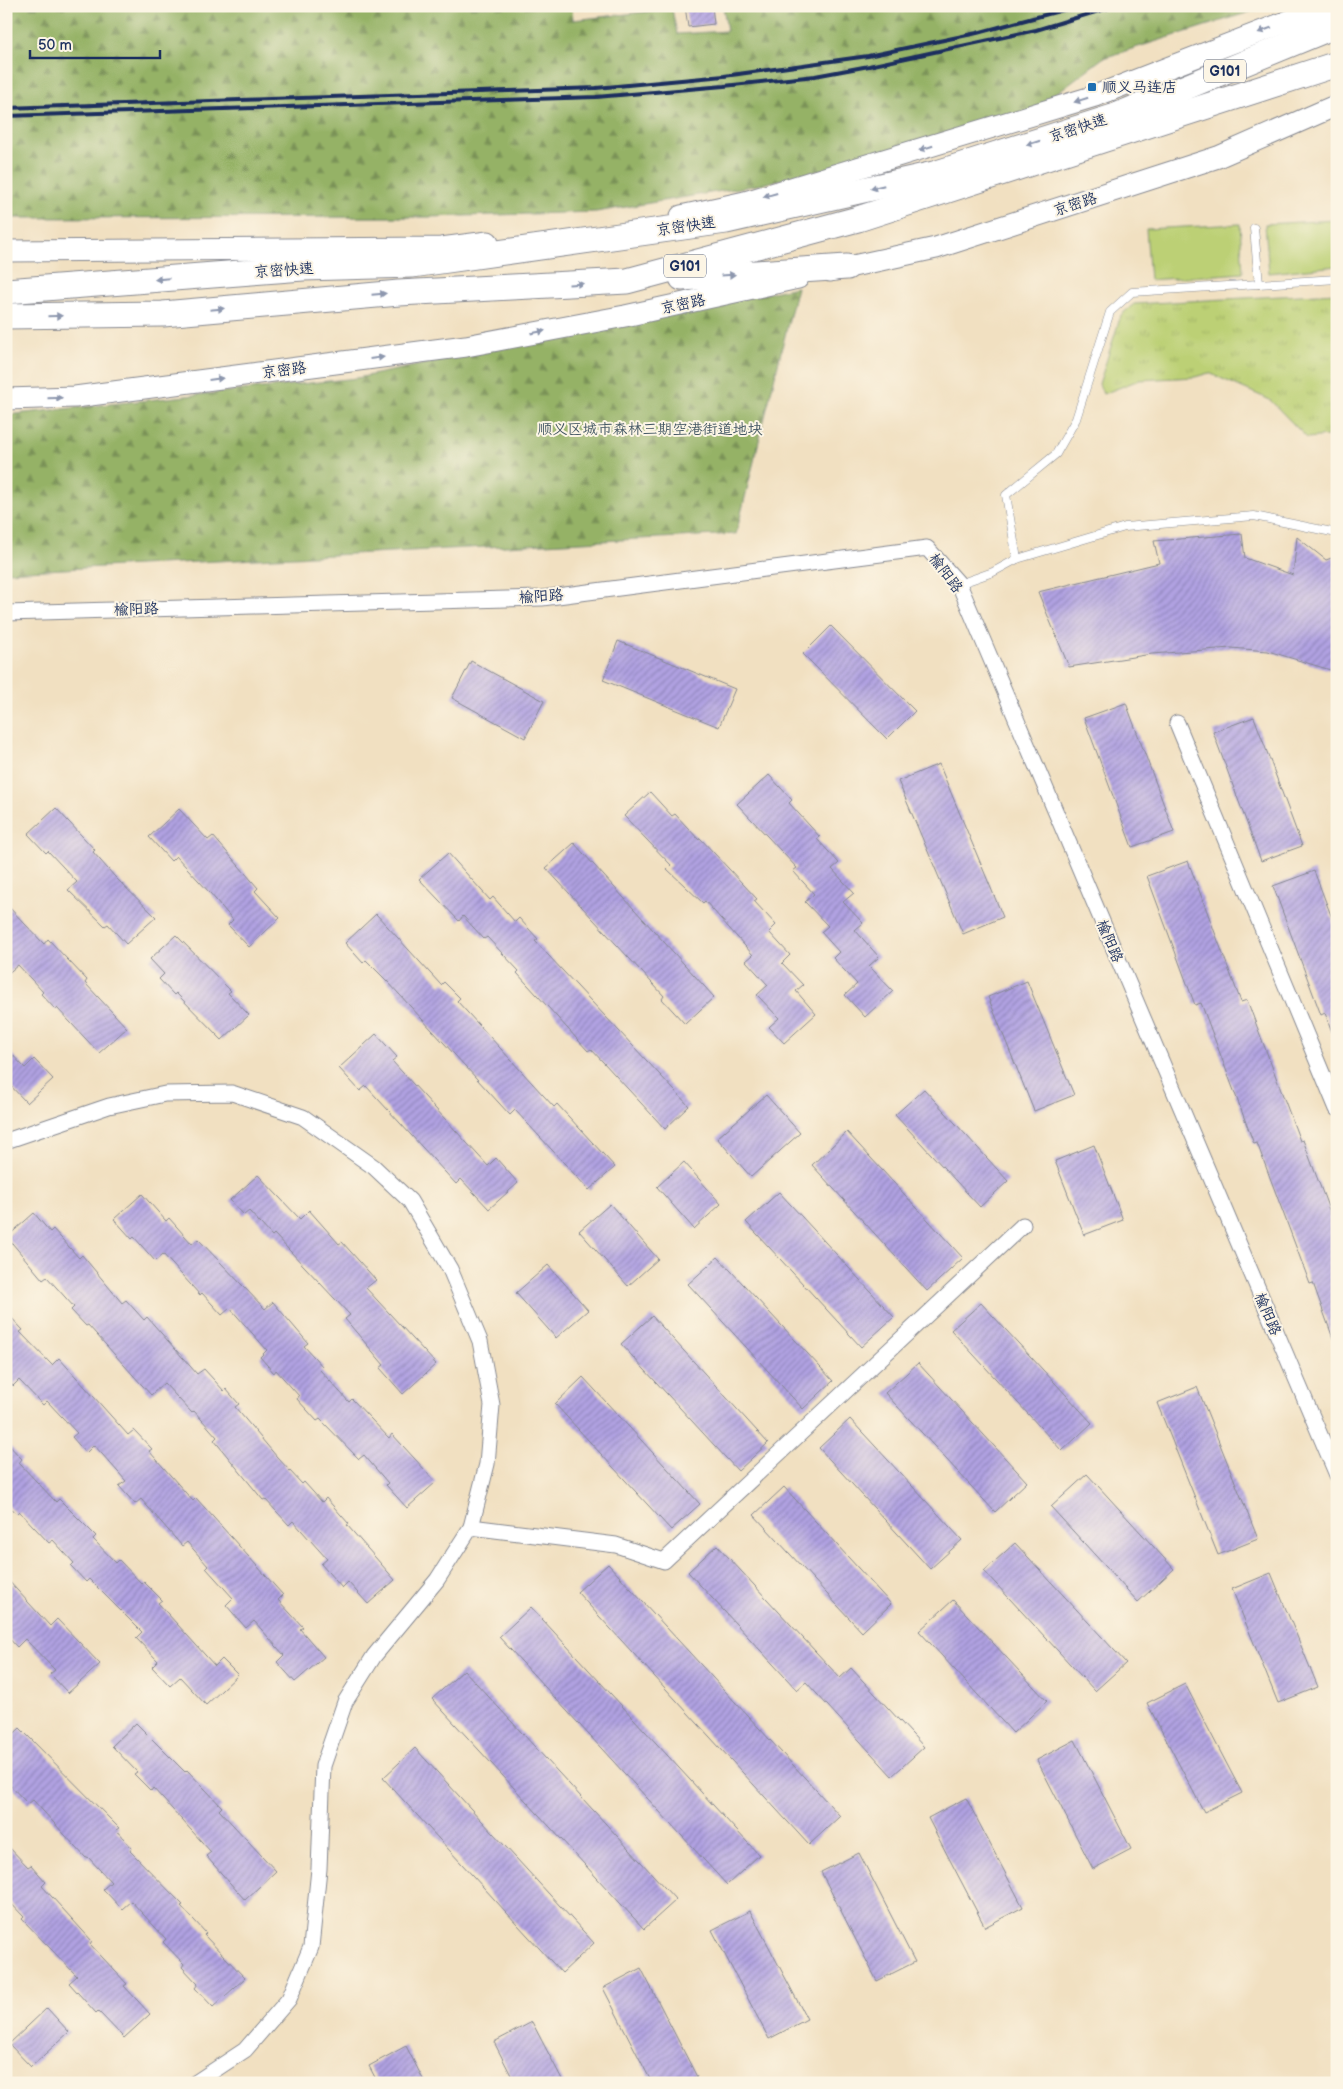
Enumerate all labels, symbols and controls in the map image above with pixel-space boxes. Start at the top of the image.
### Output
one-way arrow [1258,27,1273,34]
scale bar [30,28,160,60]
text: 50 m [38,36,72,55]
road number: G101 [1204,59,1246,82]
place label: 顺义马连店 [1102,78,1177,97]
marker: 顺义马连店 [1086,81,1098,93]
one-way arrow [1073,97,1088,105]
street label: 京密快速 [1047,110,1110,147]
one-way arrow [1025,139,1040,147]
one-way arrow [918,145,933,153]
one-way arrow [869,183,884,191]
street label: 京密路 [1051,188,1099,220]
one-way arrow [762,191,777,199]
street label: 京密快速 [655,213,717,240]
road number: G101 [664,255,706,278]
street label: 京密快速 [253,259,315,282]
one-way arrow [720,270,736,278]
one-way arrow [153,275,169,283]
one-way arrow [569,279,585,287]
one-way arrow [371,290,387,298]
street label: 京密路 [659,291,707,318]
one-way arrow [210,305,226,313]
one-way arrow [47,312,63,320]
one-way arrow [530,328,546,336]
one-way arrow [370,353,386,361]
street label: 京密路 [261,358,308,383]
one-way arrow [209,375,225,383]
one-way arrow [47,394,63,402]
park label: 顺义区城市森林三期空港街道地块 [537,420,763,439]
street label: 榆阳路 [924,550,967,597]
street label: 榆阳路 [518,585,564,608]
street label: 榆阳路 [113,599,159,620]
street label: 榆阳路 [1092,917,1127,966]
street label: 榆阳路 [1250,1290,1285,1339]

